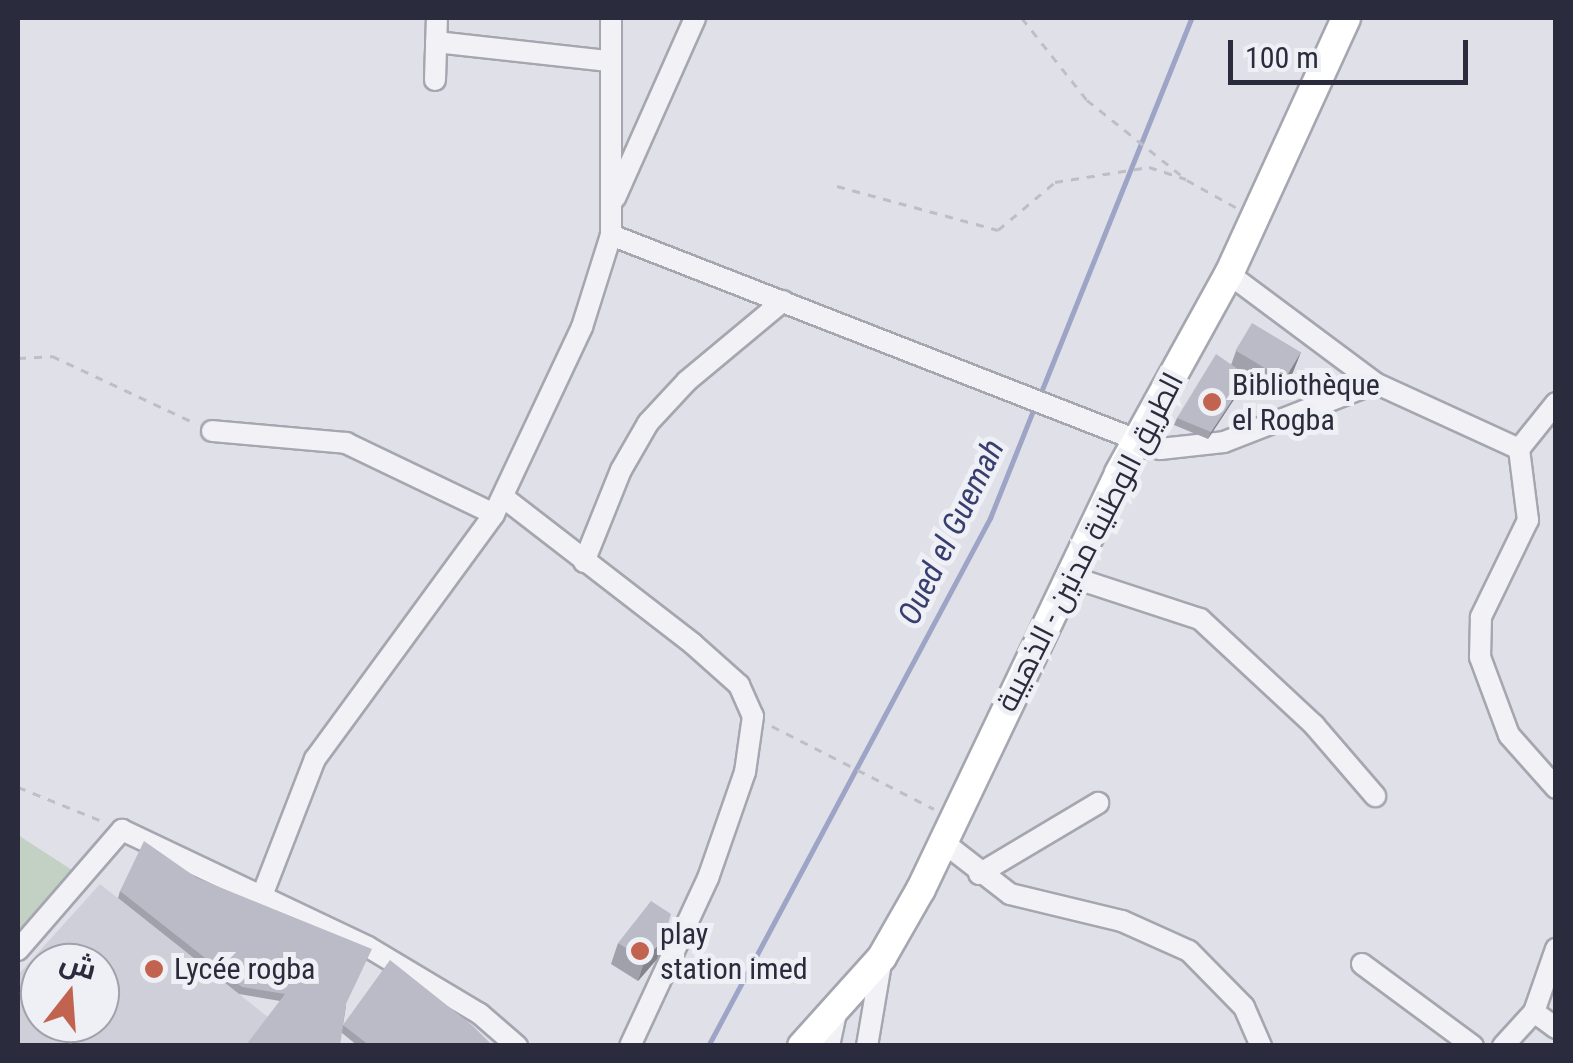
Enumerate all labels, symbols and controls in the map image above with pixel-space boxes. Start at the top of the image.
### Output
scale bar [1233,20,1473,82]
text: 100 m [1245,40,1319,75]
street label: الطريق الوطنية مدنين - الذهيبة [989,367,1191,717]
place label: Bibliothèque el Rogba [1232,367,1380,438]
marker: Bibliothèque el Rogba [1201,391,1223,413]
water label: Oued el Guemah [890,433,1012,631]
place label: play station imed [660,916,808,986]
marker: play station imed [629,940,651,962]
north arrow [20,943,120,1043]
text: ش [56,945,100,987]
place label: Lycée rogba [174,951,315,987]
marker: Lycée rogba [143,958,165,980]

